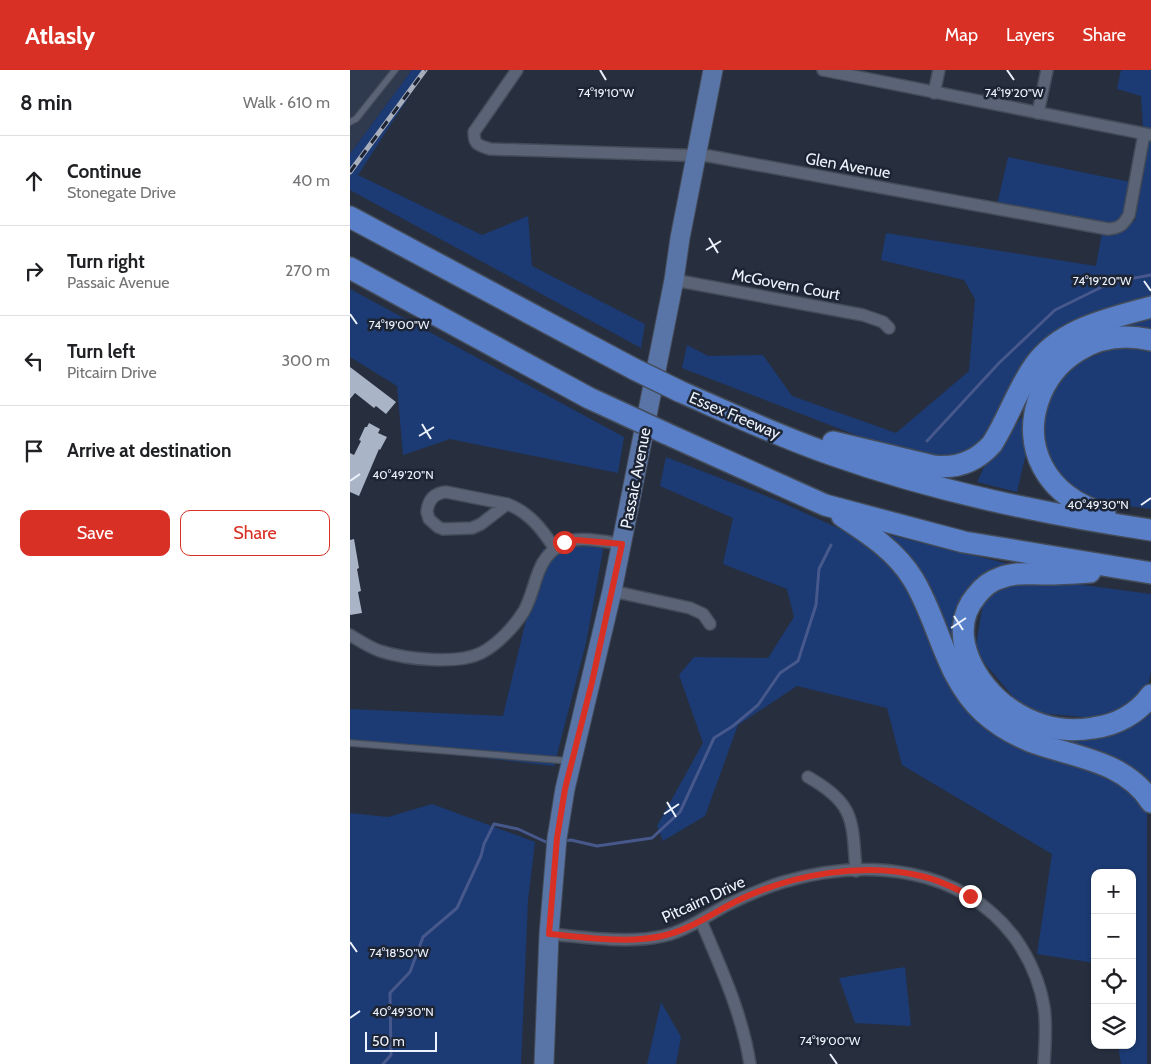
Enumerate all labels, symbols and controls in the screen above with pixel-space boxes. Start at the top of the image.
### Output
text: Atlasly [25,21,95,50]
text: Map [945,24,978,46]
text: Layers [1006,24,1055,46]
text: Share [1083,24,1126,46]
text: 74°19'10"W [578,85,635,100]
text: 74°19'20"W [985,85,1044,100]
text: 8 min [20,90,72,115]
text: Walk · 610 m [243,93,330,112]
street label: Glen Avenue [804,149,892,182]
text: Continue [67,160,141,183]
icon: ahead [20,167,48,195]
text: 40 m [292,171,330,190]
text: Stonegate Drive [67,183,176,202]
text: Turn right [67,250,145,273]
icon: right [20,257,48,285]
text: 270 m [285,261,330,280]
street label: McGovern Court [730,265,842,304]
text: Passaic Avenue [67,273,170,292]
text: 74°19'20"W [1073,273,1132,288]
text: 74°19'00"W [369,317,430,332]
text: Turn left [67,340,135,363]
icon: left [20,347,48,375]
text: 300 m [281,351,330,370]
text: Pitcairn Drive [67,363,157,382]
street label: Essex Freeway [686,388,783,443]
street label: Passaic Avenue [616,426,655,530]
icon: arrive [20,437,48,465]
text: Arrive at destination [67,439,231,462]
text: 40°49'20"N [372,467,434,482]
text: 40°49'30"N [1067,497,1129,512]
button: Save [20,510,170,556]
button: Share [180,510,330,556]
route start [553,531,576,554]
map controls [1091,869,1136,1049]
button: + [1091,869,1136,914]
street label: Pitcairn Drive [659,872,748,927]
route end [959,885,982,908]
button: − [1091,914,1136,959]
text: 74°18'50"W [369,945,429,960]
button: locate [1091,959,1136,1004]
text: 40°49'30"N [372,1004,434,1019]
button: layers [1091,1004,1136,1049]
scale bar [365,1029,438,1052]
text: 50 m [372,1032,405,1050]
text: 74°19'00"W [800,1033,861,1048]

